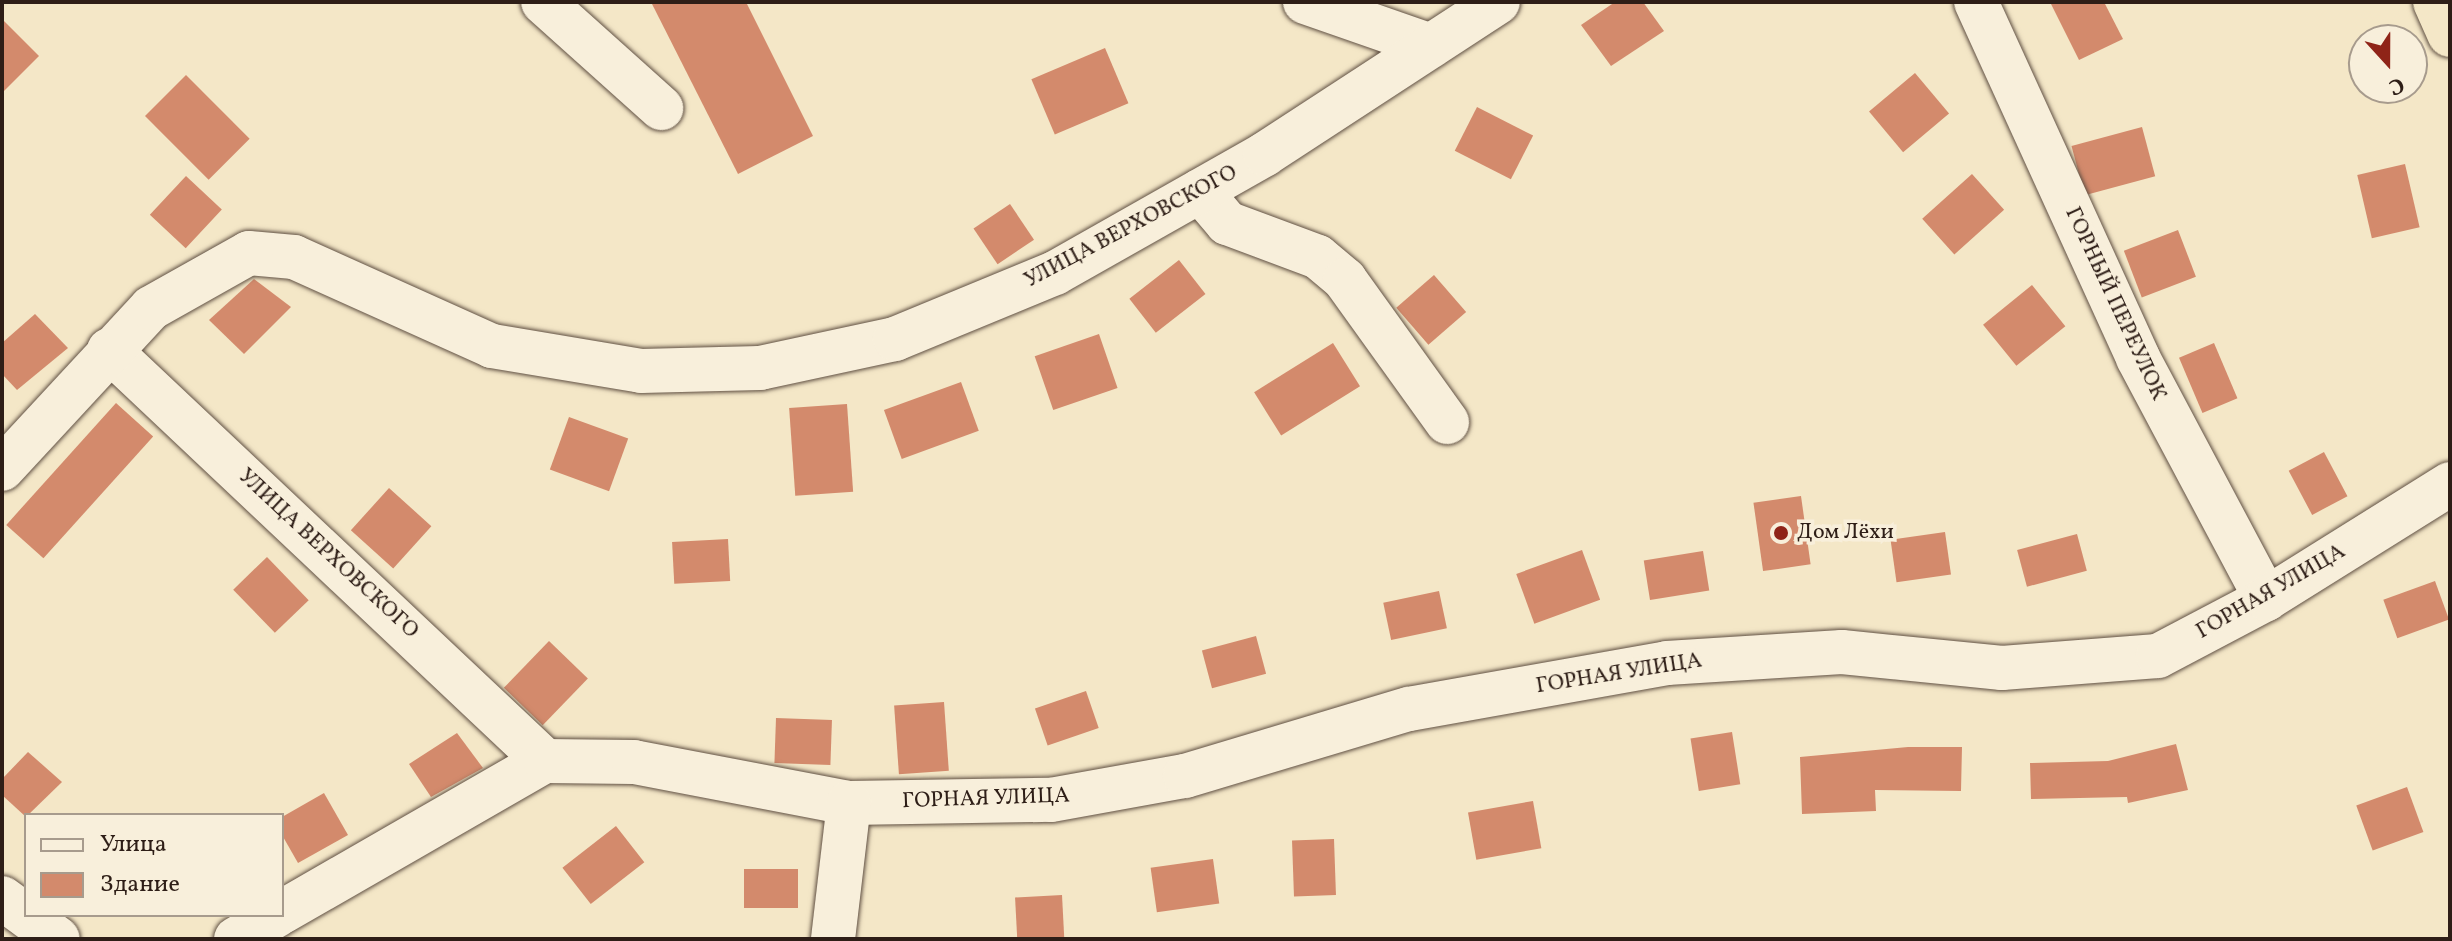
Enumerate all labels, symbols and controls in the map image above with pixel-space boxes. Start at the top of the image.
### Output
north arrow [2348,24,2428,104]
text: С [2384,68,2408,102]
street label: УЛИЦА ВЕРХОВСКОГО [1020,160,1242,294]
street label: ГОРНЫЙ ПЕРЕУЛОК [2059,203,2171,405]
street label: УЛИЦА ВЕРХОВСКОГО [232,463,424,645]
place label: Дом Лёхи [1797,520,1894,546]
marker: Дом Лёхи [1772,524,1790,542]
street label: ГОРНАЯ УЛИЦА [2192,539,2350,645]
street label: ГОРНАЯ УЛИЦА [1534,648,1704,700]
street label: ГОРНАЯ УЛИЦА [902,783,1070,815]
legend [24,813,284,917]
text: Улица [100,828,167,862]
text: Здание [100,868,180,902]

